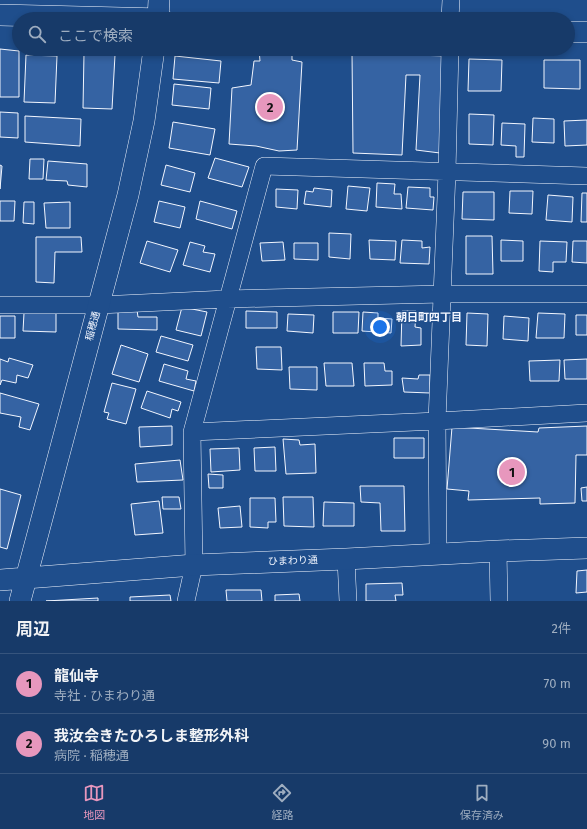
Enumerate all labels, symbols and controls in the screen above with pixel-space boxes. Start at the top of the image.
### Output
search box [12,12,575,56]
icon: search [26,23,48,45]
text: ここで検索 [58,27,133,45]
pin: 2 [257,92,283,122]
street label: 稲穂通 [83,310,103,342]
district label: 朝日町四丁目 [396,311,462,324]
your location [370,317,390,337]
pin: 1 [499,457,525,487]
street label: ひまわり通 [268,554,318,568]
text: 周辺 [16,619,50,640]
text: 2件 [552,621,571,636]
text: 龍仙寺 [54,667,99,685]
text: 1 [26,676,32,691]
text: 70 m [544,676,571,691]
text: 寺社 · ひまわり通 [54,688,155,703]
text: 我汝会きたひろしま整形外科 [54,727,249,745]
text: 2 [26,736,32,751]
text: 90 m [542,736,571,751]
text: 病院 · 稲穂通 [54,748,129,763]
tab: 地図 [83,782,105,822]
tab: 経路 [271,782,293,822]
tab: 保存済み [460,782,504,822]

